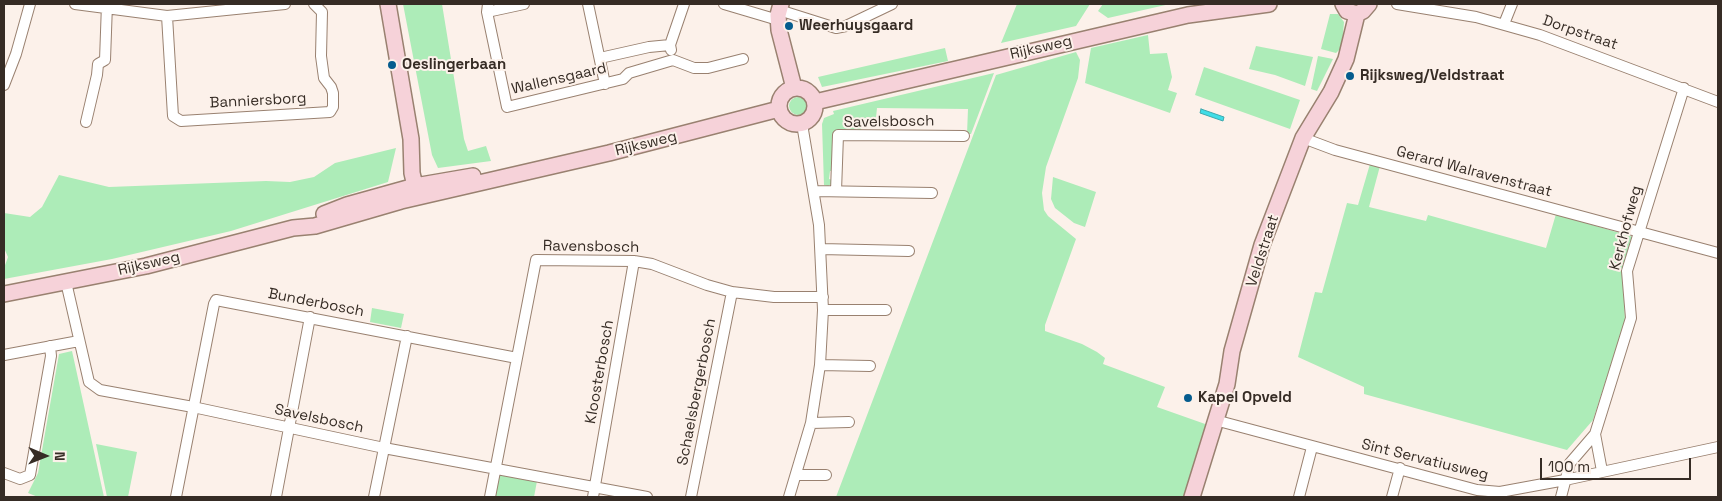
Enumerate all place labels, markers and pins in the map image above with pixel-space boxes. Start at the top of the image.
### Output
place label: Weerhuysgaard [799,17,913,35]
marker: Weerhuysgaard [783,20,795,32]
place label: Oeslingerbaan [402,56,506,74]
marker: Oeslingerbaan [386,59,398,71]
place label: Rijksweg/Veldstraat [1360,67,1505,85]
marker: Rijksweg/Veldstraat [1344,70,1356,82]
place label: Kapel Opveld [1198,389,1292,407]
marker: Kapel Opveld [1182,392,1194,404]

